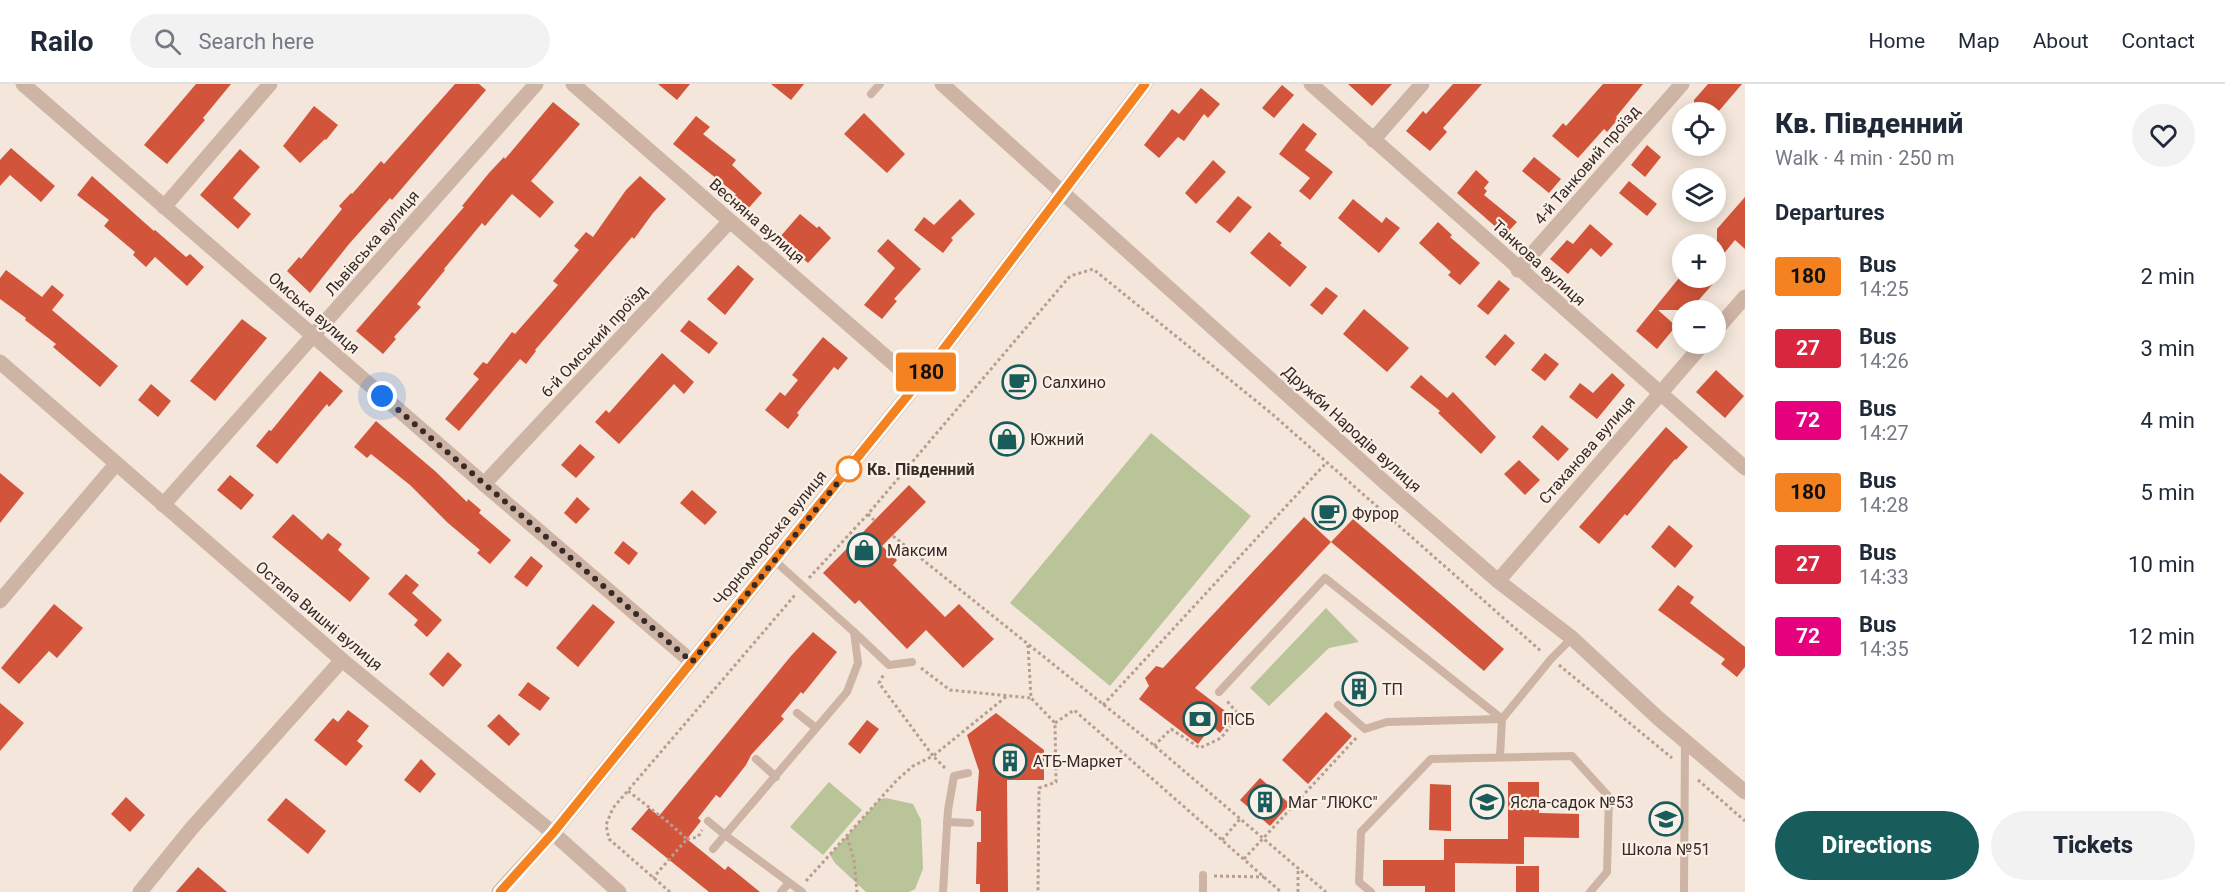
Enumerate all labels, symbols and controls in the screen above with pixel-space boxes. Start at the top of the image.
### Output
search box [130,14,550,68]
text: Railo [30,25,94,58]
icon: search [151,25,184,58]
text: Search here [199,29,314,54]
text: Home [1869,29,1925,53]
text: Map [1958,29,2000,53]
text: About [2033,29,2089,53]
text: Contact [2122,29,2195,53]
street label: 4-й Танковий проїзд [1530,101,1644,228]
map controls [1672,102,1726,354]
button: locate [1672,102,1726,156]
button: heart [2132,104,2195,167]
text: Кв. Південний [1775,107,1963,140]
text: Walk · 4 min · 250 m [1775,146,1954,170]
button: layers [1672,168,1726,222]
street label: Весняна вулиця [706,175,808,267]
street label: Львівська вулиця [321,186,423,300]
text: Departures [1775,200,1885,225]
street label: Танкова вулиця [1488,216,1590,310]
button: + [1672,234,1726,288]
text: Bus [1859,252,1897,277]
text: 180 [1790,264,1826,288]
text: 2 min [2140,264,2195,289]
street label: Омська вулиця [265,268,363,358]
text: 14:25 [1859,277,1909,301]
street label: 6-й Омський проїзд [537,281,651,401]
button: − [1672,300,1726,354]
text: Bus [1859,324,1897,349]
text: 27 [1796,336,1820,360]
text: 3 min [2140,336,2195,361]
text: 14:26 [1859,349,1909,373]
line badge: 180 [892,352,960,392]
text: 180 [908,360,944,384]
street label: Дружби Народів вулиця [1279,362,1425,496]
cafe icon: Салхино [1001,364,1037,400]
place label: Салхино [1042,373,1106,392]
your location [367,381,397,411]
street label: Стаханова вулиця [1535,392,1639,508]
text: Bus [1859,396,1897,421]
text: 72 [1796,408,1820,432]
text: 4 min [2140,408,2195,433]
shop icon: Южний [989,421,1025,457]
text: 14:27 [1859,421,1909,445]
place label: Южний [1030,430,1084,449]
marker: Кв. Південний [836,456,862,482]
place label: Кв. Південний [867,460,975,479]
street label: Чорноморська вулиця [709,466,831,610]
text: Bus [1859,468,1897,493]
text: 180 [1790,480,1826,504]
text: 5 min [2140,480,2195,505]
text: 14:28 [1859,493,1909,517]
cafe icon: Фурор [1311,495,1347,531]
place label: Фурор [1352,504,1399,523]
shop icon: Максим [846,532,882,568]
text: Bus [1859,540,1897,565]
place label: Максим [887,541,948,560]
text: 27 [1796,552,1820,576]
text: 10 min [2128,552,2195,577]
street label: Остапа Вишні вулиця [252,557,386,675]
text: 14:33 [1859,565,1909,589]
text: Bus [1859,612,1897,637]
text: 72 [1796,624,1820,648]
text: 12 min [2128,624,2195,649]
text: 14:35 [1859,637,1909,661]
building icon: ТП [1341,671,1377,707]
place label: ТП [1382,680,1403,699]
bank icon: ПСБ [1182,701,1218,737]
place label: ПСБ [1223,710,1255,729]
building icon: АТБ-Маркет [992,743,1028,779]
place label: АТБ-Маркет [1033,752,1123,771]
building icon: Маг "ЛЮКС" [1247,784,1283,820]
school or university icon: Ясла-садок №53 [1469,784,1505,820]
place label: Маг "ЛЮКС" [1288,793,1378,812]
place label: Ясла-садок №53 [1510,793,1634,812]
school or university icon: Школа №51 [1648,801,1684,837]
button: Directions [1775,811,1979,880]
button: Tickets [1991,811,2195,880]
place label: Школа №51 [1622,840,1710,859]

